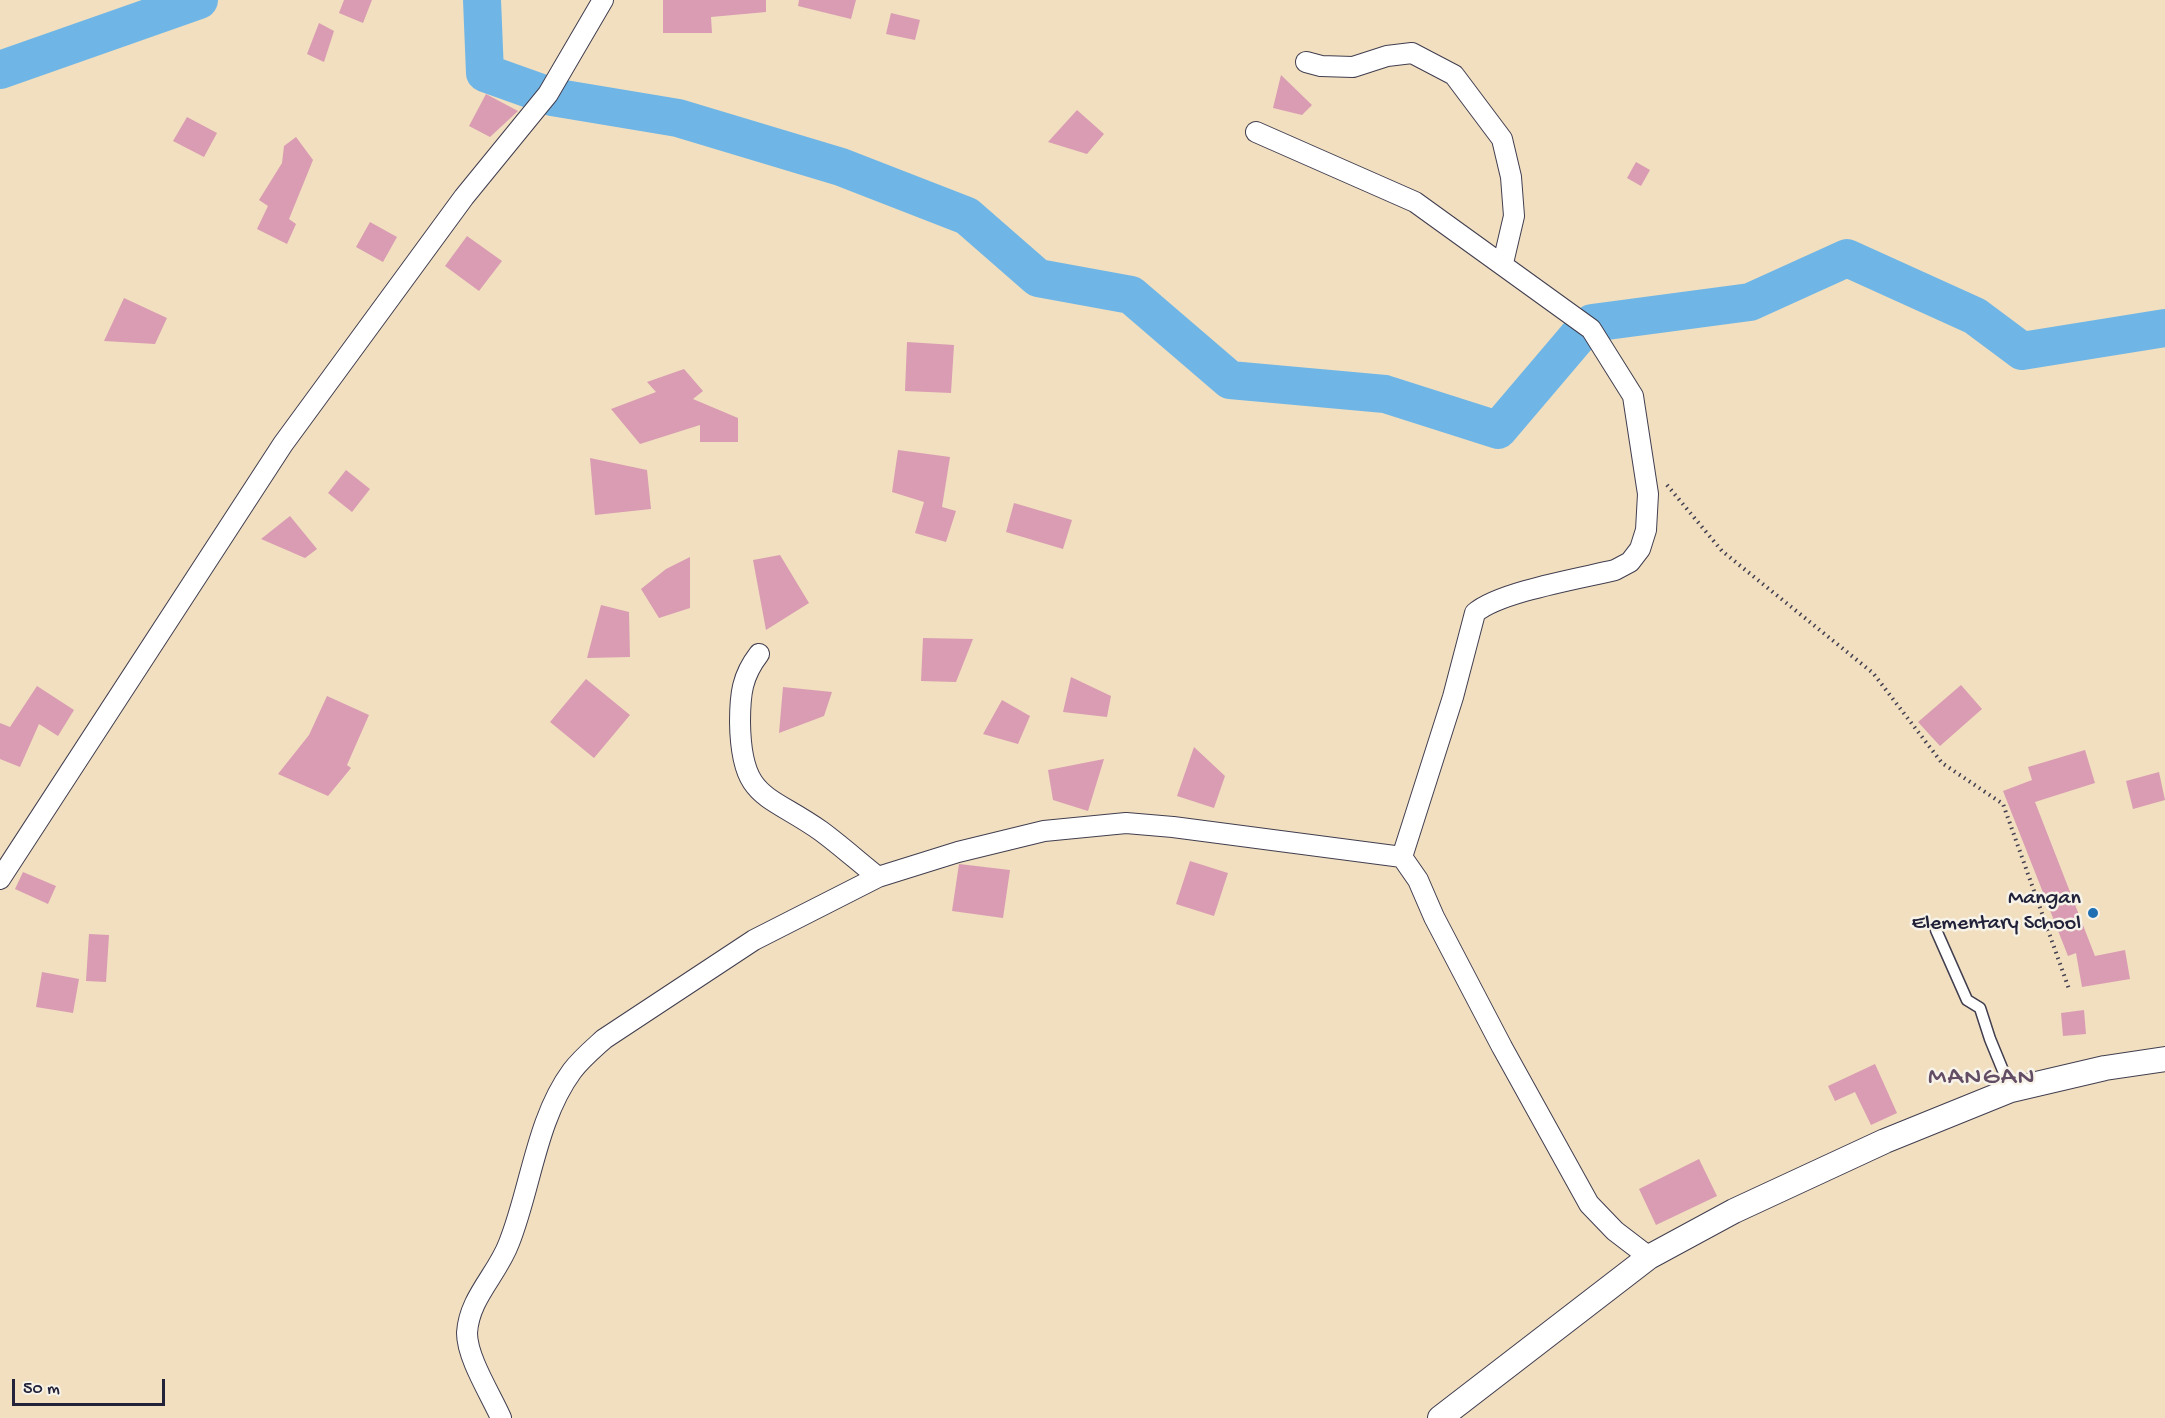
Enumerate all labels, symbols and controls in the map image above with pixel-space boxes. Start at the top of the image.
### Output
place label: Mangan Elementary School [1911,887,2081,938]
marker: Mangan Elementary School [2086,906,2100,920]
district label: MANGAN [1928,1063,2036,1095]
scale bar [15,1367,168,1405]
text: 50 m [23,1379,60,1400]

